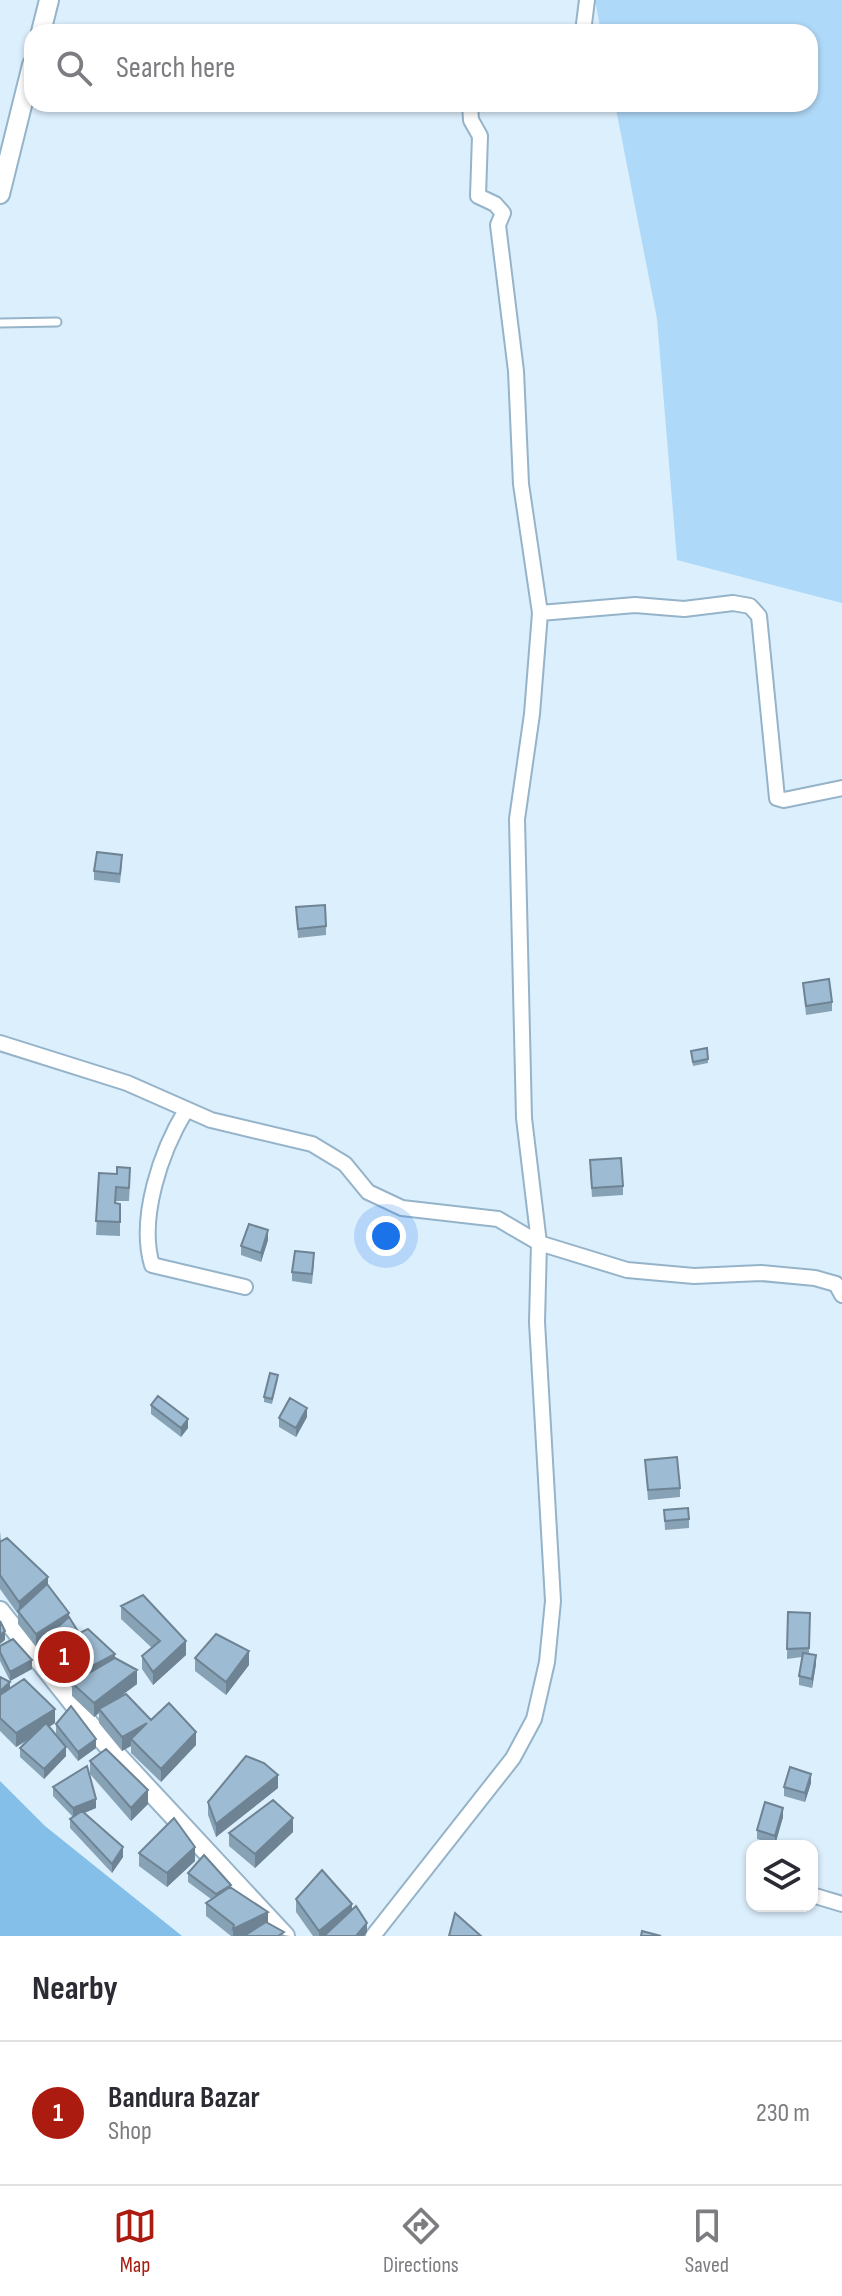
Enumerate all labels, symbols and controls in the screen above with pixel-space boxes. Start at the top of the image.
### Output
search box [24,24,818,112]
icon: search [52,46,96,90]
text: Search here [116,50,235,86]
your location [366,1216,406,1256]
pin: 1 [38,1627,90,1687]
map controls [746,1840,818,1912]
button: layers [746,1840,818,1912]
text: Nearby [32,1968,118,2009]
text: Bandura Bazar [108,2080,260,2116]
text: 1 [53,2098,63,2129]
text: 230 m [756,2098,810,2129]
text: Shop [108,2116,152,2147]
tab: Map [113,2204,157,2279]
tab: Directions [383,2204,459,2279]
tab: Saved [685,2204,729,2279]

